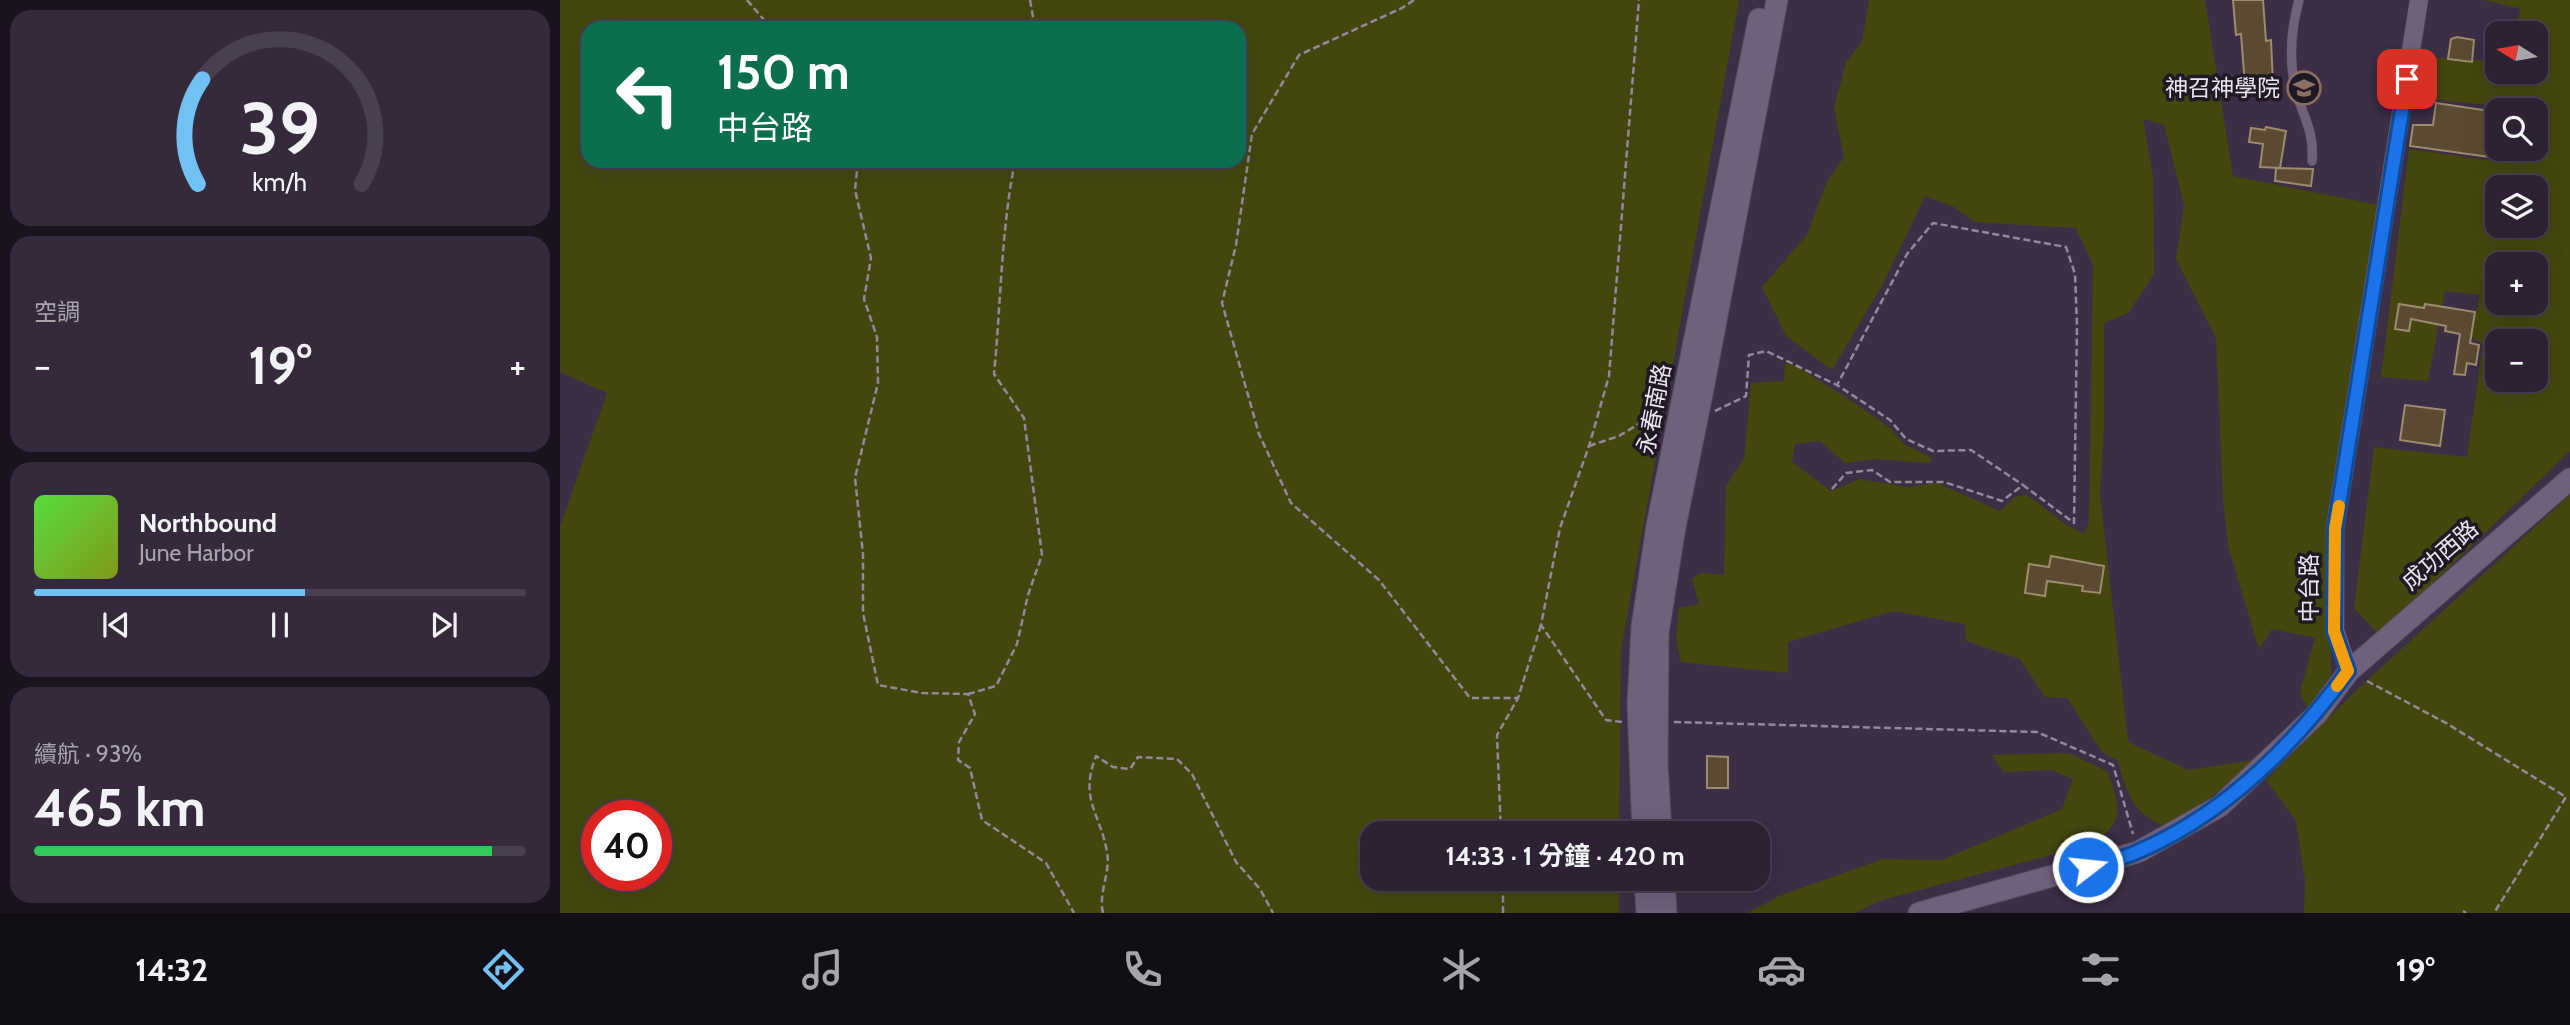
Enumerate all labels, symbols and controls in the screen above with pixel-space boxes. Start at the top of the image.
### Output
north arrow [2485,21,2548,84]
map controls [2485,21,2548,392]
text: 150 m [717,42,850,101]
icon: left [602,49,693,140]
pin [2377,49,2437,109]
icon: arrive [2388,60,2426,98]
school or university icon: 神召神學院 [2285,69,2323,107]
place label: 神召神學院 [2165,74,2280,102]
text: 39 [240,84,320,172]
button: search [2485,98,2548,161]
text: 中台路 [717,108,813,147]
text: km/h [253,167,307,197]
button: layers [2485,175,2548,238]
button: + [2485,252,2548,315]
text: 空調 [34,298,80,326]
button: − [2485,329,2548,392]
text: 19° [248,334,312,397]
text: − [34,342,51,389]
text: + [509,342,526,389]
street label: 永春南路 [1631,361,1677,457]
text: Northbound [139,507,277,539]
street label: 成功西路 [2396,514,2484,596]
text: June Harbor [139,539,253,567]
street label: 中台路 [2295,554,2323,623]
icon: previous [97,606,135,644]
icon: pause [261,606,299,644]
icon: next [425,606,463,644]
text: 續航 · 93% [34,740,142,768]
text: 465 km [34,776,206,839]
speed limit sign: 40 [581,800,672,891]
position arrow [2051,830,2125,904]
text: 14:33 · 1 分鐘 · 420 m [1445,840,1685,872]
icon: directions [479,945,528,994]
icon: music [798,945,847,994]
icon: phone [1118,945,1167,994]
icon: climate [1437,945,1486,994]
icon: car [1757,945,1806,994]
icon: filters [2076,945,2125,994]
text: 14:32 [135,950,208,989]
text: 19° [2396,950,2435,989]

